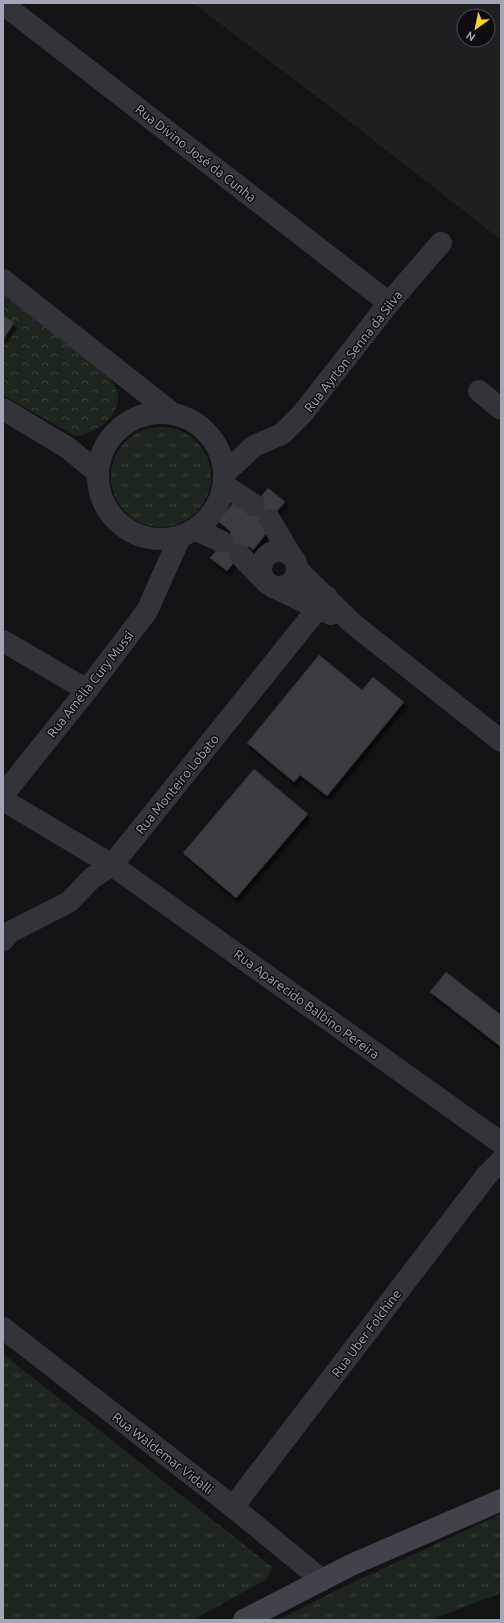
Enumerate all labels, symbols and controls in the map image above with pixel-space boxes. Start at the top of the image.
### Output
north arrow [456,8,496,48]
text: N [464,29,477,44]
street label: Rua Divino José da Cunha [133,102,259,204]
street label: Rua Ayrton Senna da Silva [301,288,405,414]
street label: Rua Amélia Cury Mussi [44,628,136,740]
street label: Rua Monteiro Lobato [133,732,221,836]
street label: Rua Aparecido Balbino Pereira [232,947,382,1061]
street label: Rua Uber Folchine [329,1287,403,1379]
street label: Rua Waldemar Vidalli [110,1409,216,1497]

